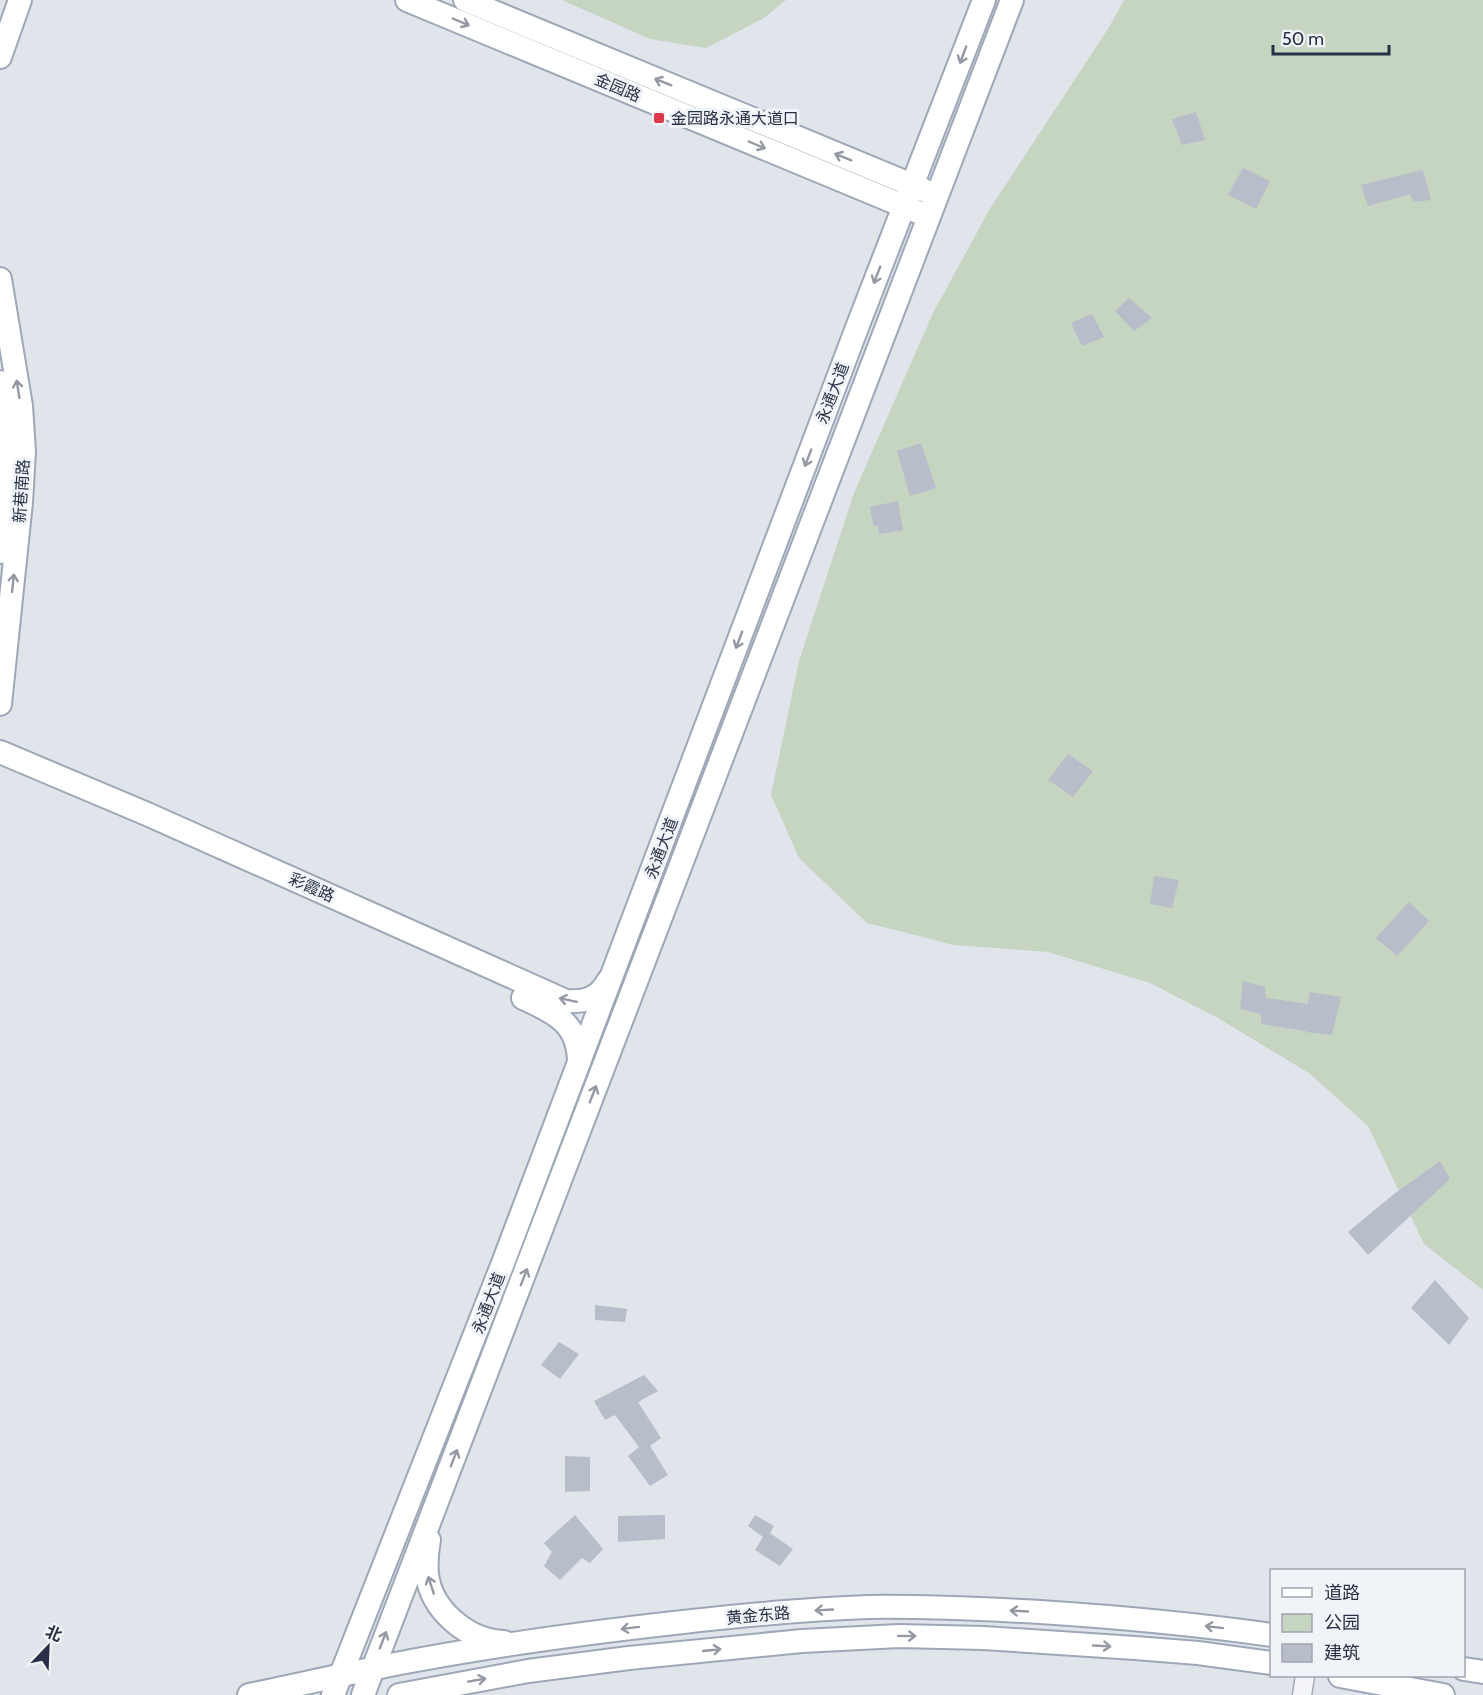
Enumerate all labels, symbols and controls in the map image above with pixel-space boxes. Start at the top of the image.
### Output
one-way arrow [451,17,470,28]
scale bar [1273,18,1388,56]
text: 50 m [1282,28,1324,50]
one-way arrow [957,45,968,63]
street label: 金园路 [592,69,644,106]
one-way arrow [655,76,673,87]
place label: 金园路永通大道口 [671,109,799,128]
marker: 金园路永通大道口 [652,111,666,125]
one-way arrow [748,140,766,151]
one-way arrow [835,151,853,162]
one-way arrow [871,266,882,284]
street label: 永通大道 [812,360,853,426]
one-way arrow [12,379,23,399]
one-way arrow [801,448,812,467]
street label: 新巷南路 [10,458,33,524]
one-way arrow [8,574,19,593]
one-way arrow [733,630,744,649]
street label: 永通大道 [641,815,682,881]
street label: 彩霞路 [286,869,338,906]
one-way arrow [559,993,578,1005]
one-way arrow [589,1085,600,1104]
one-way arrow [519,1268,530,1286]
street label: 永通大道 [468,1270,509,1336]
one-way arrow [449,1450,460,1468]
legend [1270,1569,1465,1677]
one-way arrow [424,1576,435,1595]
text: 道路 [1324,1582,1360,1604]
street label: 黄金东路 [725,1603,791,1628]
one-way arrow [815,1604,835,1615]
one-way arrow [1010,1605,1030,1616]
text: 公园 [1324,1612,1360,1634]
north arrow [18,1617,78,1677]
one-way arrow [1204,1621,1224,1632]
text: 北 [43,1622,65,1646]
one-way arrow [621,1622,641,1633]
one-way arrow [896,1630,916,1642]
one-way arrow [379,1631,390,1650]
one-way arrow [1091,1641,1111,1652]
text: 建筑 [1324,1642,1360,1664]
one-way arrow [702,1644,722,1655]
one-way arrow [467,1674,487,1685]

